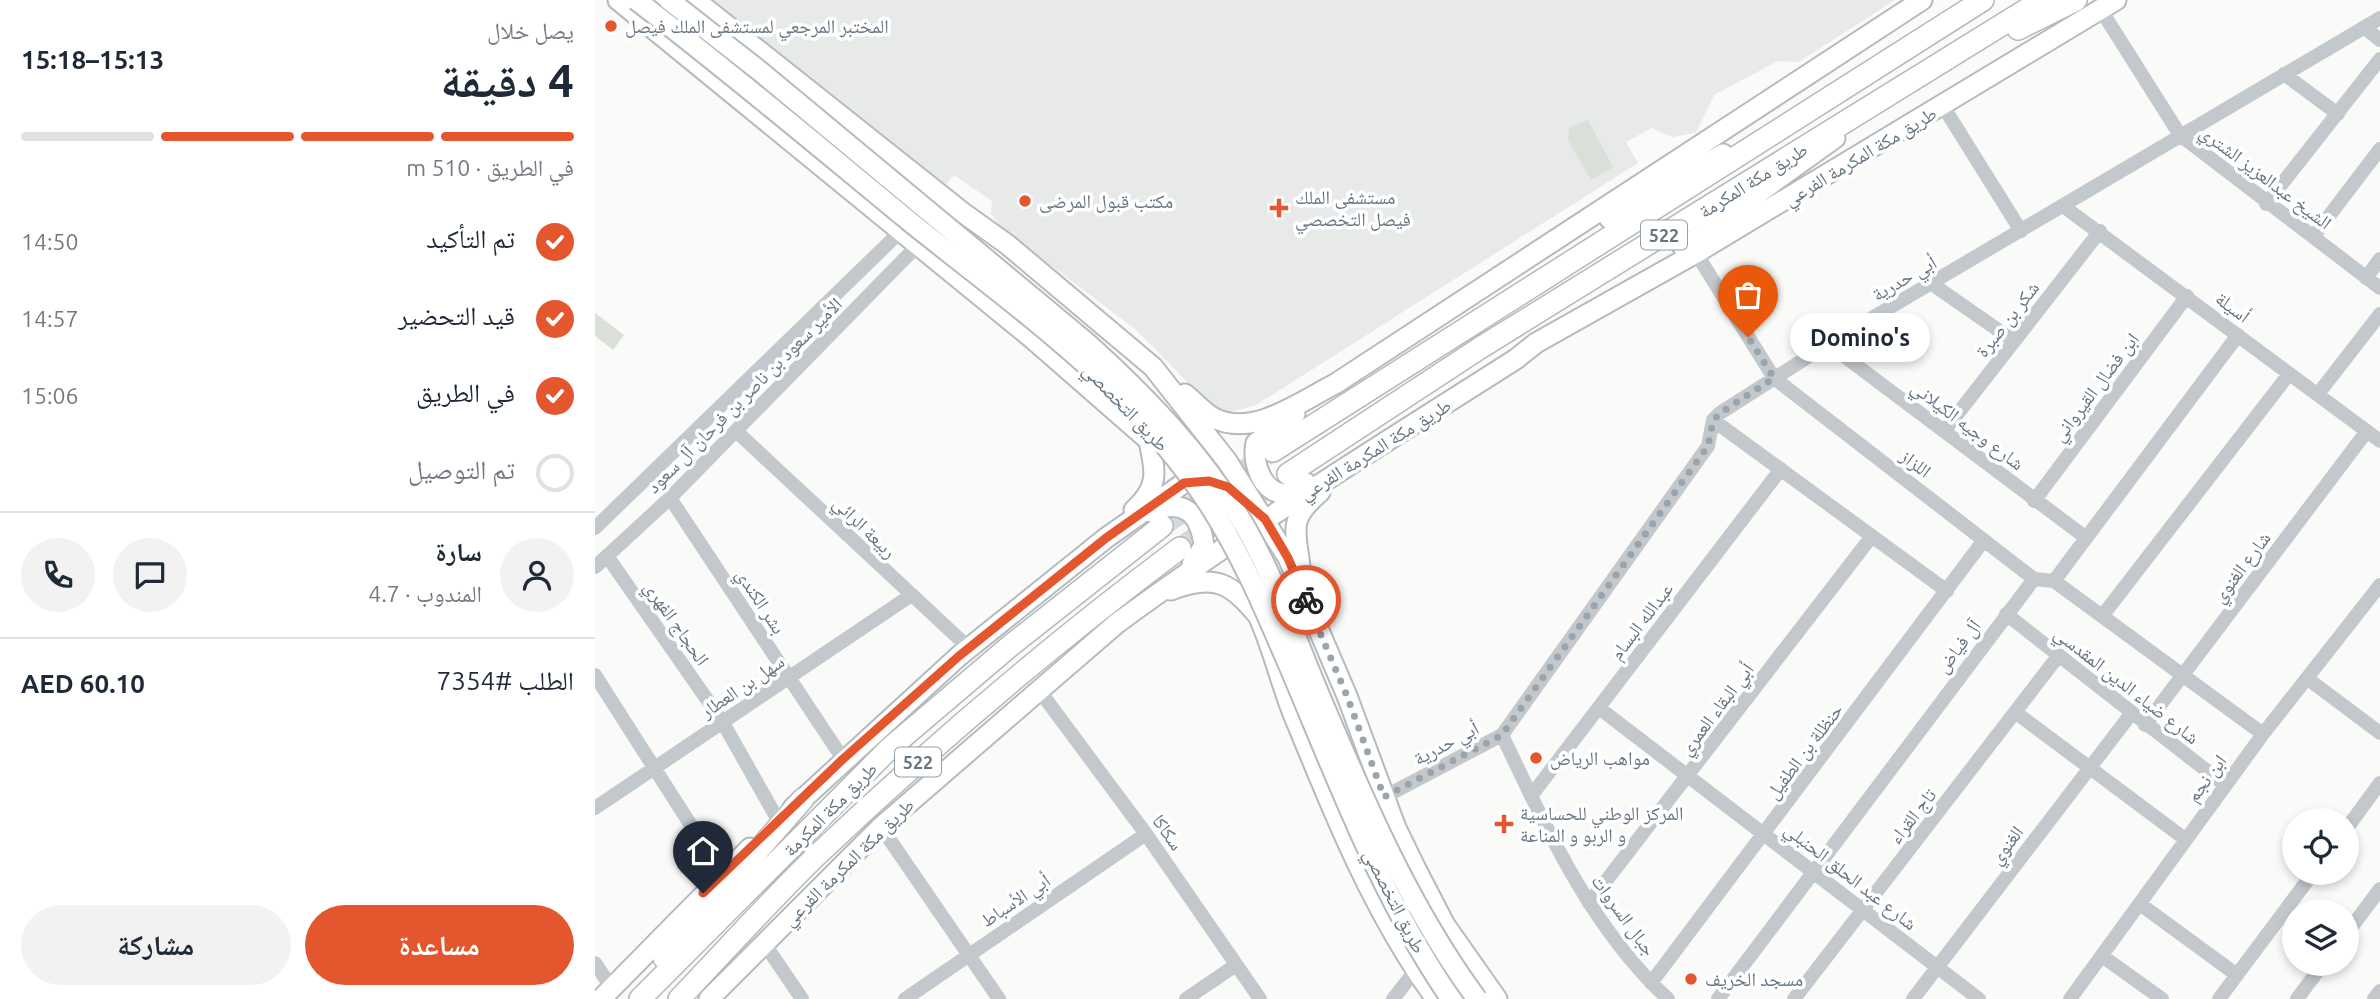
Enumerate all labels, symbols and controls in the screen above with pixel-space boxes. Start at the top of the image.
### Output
place label: المختبر المرجعي لمستشفى الملك فيصل [625,15,889,42]
text: يصل خلال [487,18,574,43]
marker: المختبر المرجعي لمستشفى الملك فيصل [603,18,619,34]
text: 15:13–15:18 [21,45,164,74]
text: 4 دقيقة [441,54,574,106]
street label: طريق مكة المكرمة الفرعي [1780,102,1943,214]
street label: الشيخ عبدالعزيز الشتري [2193,120,2336,238]
street label: طريق مكة المكرمة [1695,138,1812,223]
text: في الطريق · 510 m [406,155,574,180]
place label: مستشفى الملك فيصل التخصصي [1295,186,1411,235]
place label: مكتب قبول المرضى [1039,190,1173,213]
marker: مكتب قبول المرضى [1017,193,1033,209]
marker: مستشفى الملك فيصل التخصصي [1269,198,1289,218]
road number: 522 [1641,220,1687,249]
icon: check [536,223,574,261]
text: تم التأكيد [426,224,515,253]
text: 14:50 [21,229,79,254]
street label: أبي حدرية [1868,251,1943,309]
pin [1718,265,1778,337]
icon: bag [1729,276,1767,314]
street label: شكر بن صبرة [1971,277,2044,362]
street label: أسيلة [2211,287,2254,327]
street label: الأمير سعود بن ناصر بن فرحان آل سعود [642,293,847,498]
icon: check [536,300,574,338]
text: قيد التحضير [398,301,515,330]
text: 14:57 [21,306,79,331]
callout: Domino's [1790,312,1930,362]
text: Domino's [1810,325,1910,350]
street label: ابن فضال القيرواني [2047,328,2147,449]
street label: طريق التخصصي [1075,358,1173,459]
street label: شارع وجيه الكيلاني [1904,376,2029,478]
icon: check [536,377,574,415]
text: في الطريق [416,378,515,407]
text: 15:06 [21,383,79,408]
street label: طريق مكة المكرمة الفرعي [1295,394,1457,509]
street label: اللزاز [1895,444,1936,483]
text: تم التوصيل [408,455,515,484]
street label: ربيعة الرائي [826,492,901,566]
street label: شارع الغنوي [2207,527,2279,610]
text: سارة [435,537,482,566]
button: phone [21,538,95,612]
button: chat [113,538,187,612]
button: person [500,538,574,612]
street label: بشر الكندي [728,564,790,640]
courier [1271,565,1341,635]
street label: الحجاج الفهري [636,577,714,672]
street label: عبدالله البسام [1605,578,1680,666]
text: المندوب · 4.7 [368,581,482,606]
icon: bike [1287,581,1325,619]
street label: آل فياض [1931,614,1987,677]
street label: شارع ضياء الدين المقدسي [2047,622,2204,752]
street label: سهل بن العطار [695,650,789,723]
street label: أبي البقاء العمري [1674,659,1762,762]
text: الطلب #7354 [437,666,574,695]
text: AED 60.10 [21,669,145,698]
street label: حنظلة بن الطفيل [1761,699,1848,804]
street label: أبي حدرية [1410,717,1485,774]
place label: مواهب الرياض [1550,747,1650,770]
road number: 522 [895,748,941,776]
marker: مواهب الرياض [1528,750,1544,766]
street label: ابن نجم [2181,750,2232,807]
street label: طريق مكة المكرمة [779,758,882,861]
street label: تاج القراء [1884,784,1941,849]
street label: طريق مكة المكرمة الفرعي [778,794,922,934]
place label: المركز الوطني للحساسية و الربو و المناعة [1520,802,1684,847]
map controls [2282,808,2359,976]
button: locate [2282,808,2359,885]
street label: سكاكا [1148,810,1188,854]
marker: المركز الوطني للحساسية و الربو و المناعة [1494,814,1514,834]
street label: شارع عبد الحلق الحنبلي [1778,818,1921,938]
pin [673,821,733,893]
street label: الغنوي [1984,821,2031,872]
icon: home [684,832,722,870]
street label: طريق التخصصي [1355,845,1431,959]
street label: أبي الأسباط [976,869,1057,935]
street label: جبال السروات [1586,870,1661,960]
button: layers [2282,899,2359,976]
button: مشاركة [21,905,291,985]
button: مساعدة [305,905,574,985]
place label: مسجد الخريف [1705,968,1803,991]
marker: مسجد الخريف [1683,971,1699,987]

